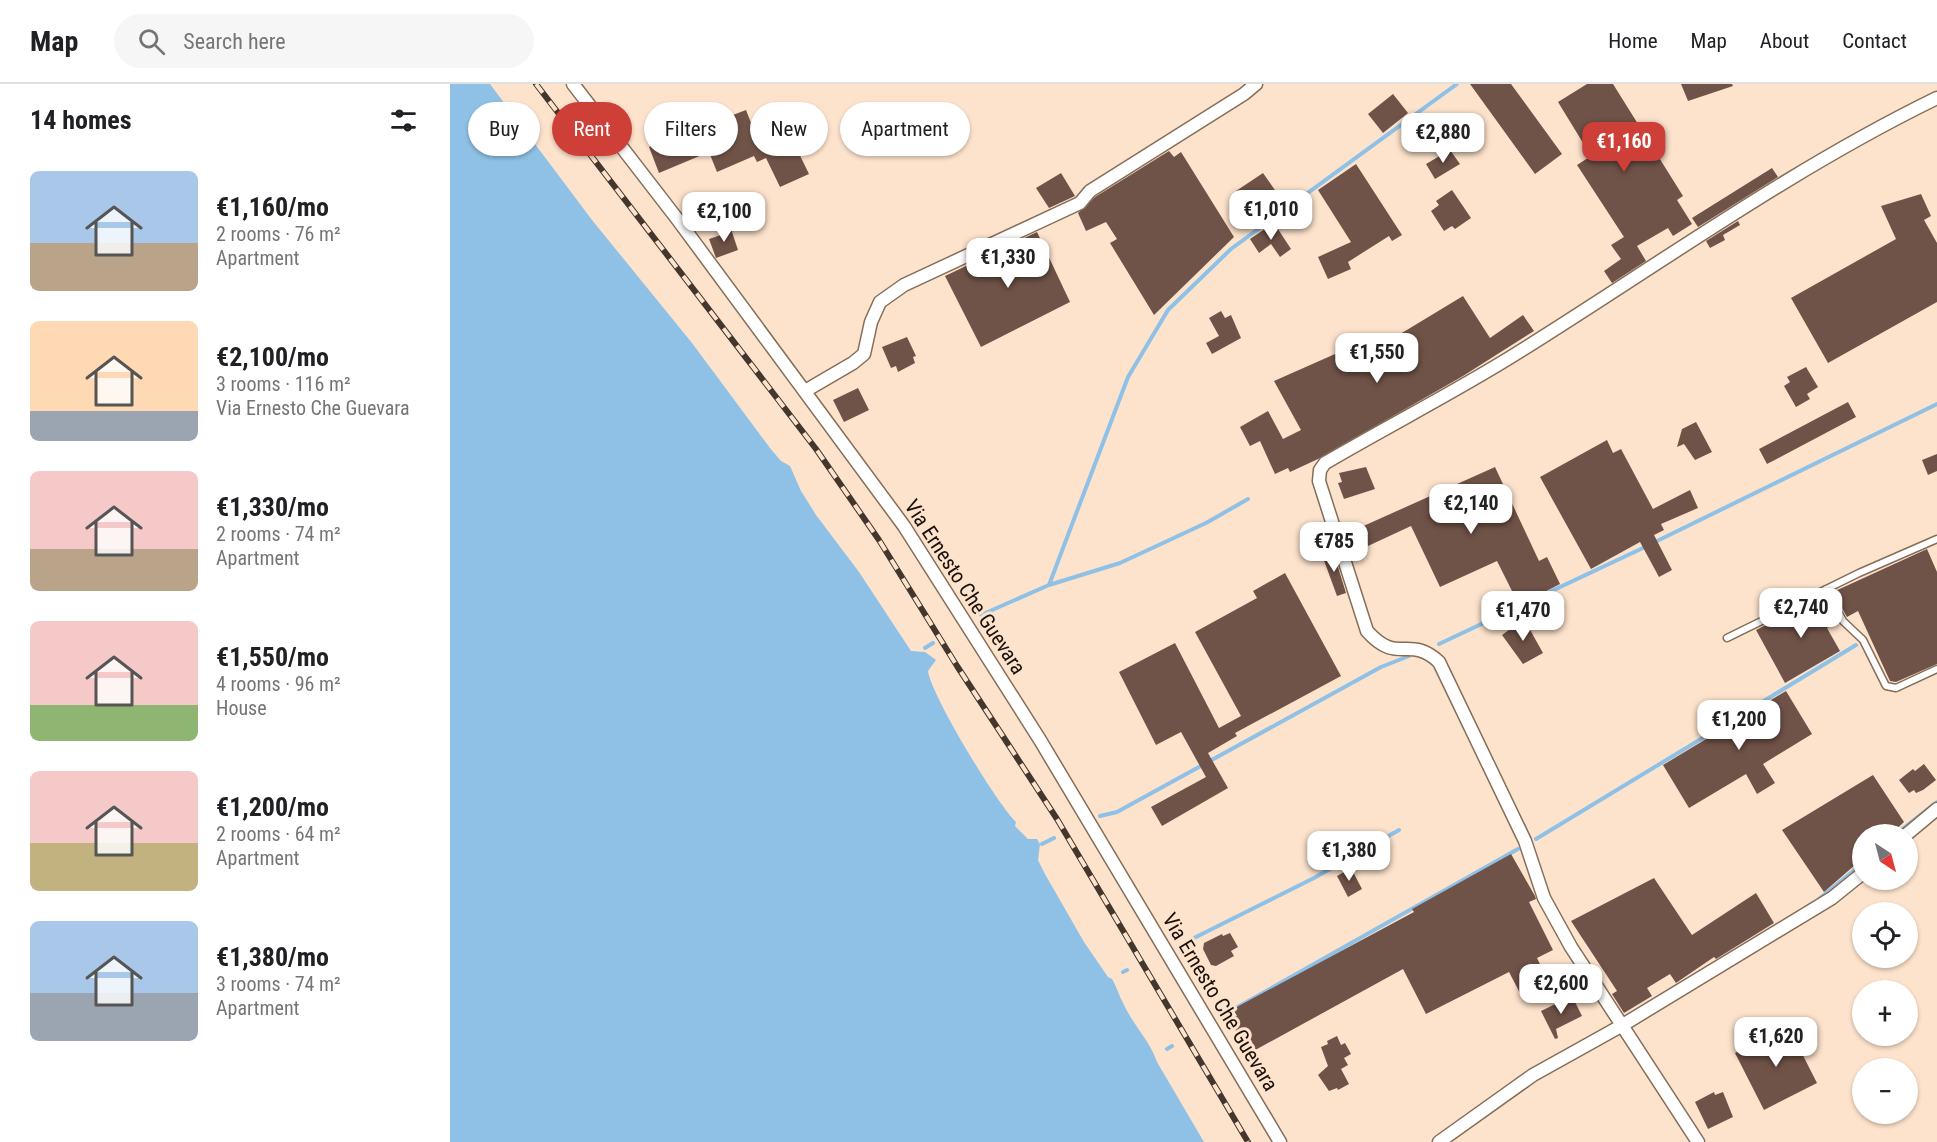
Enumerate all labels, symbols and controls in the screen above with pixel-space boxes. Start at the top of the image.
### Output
search box [114,14,534,68]
text: Map [30,25,78,58]
icon: search [135,25,168,58]
text: Search here [183,29,286,54]
text: Home [1608,29,1658,53]
text: Map [1691,29,1727,53]
text: About [1760,29,1809,53]
text: Contact [1842,29,1907,53]
chip: Buy [468,102,540,156]
chip: Rent [552,102,632,156]
chip: Filters [644,102,738,156]
chip: New [750,102,828,156]
chip: Apartment [840,102,970,156]
icon: filters [387,104,420,137]
text: 14 homes [30,105,132,135]
pin: €2,880 [1394,113,1492,164]
text: €2,880 [1415,120,1471,144]
pin: €1,160 [1575,122,1673,173]
text: €1,160 [1596,129,1652,153]
pin: €1,010 [1222,190,1320,241]
text: €1,160/mo [216,192,329,222]
pin: €2,100 [675,192,773,243]
icon: home [78,195,150,267]
text: €1,010 [1243,197,1299,221]
text: €2,100 [696,199,752,223]
text: 2 rooms · 76 m² [216,222,341,246]
pin: €1,330 [959,238,1057,289]
text: €1,330 [980,245,1036,269]
text: Apartment [216,246,300,270]
pin: €1,550 [1328,333,1426,384]
text: €1,550 [1349,340,1405,364]
text: €2,100/mo [216,342,329,372]
icon: home [78,345,150,417]
text: 3 rooms · 116 m² [216,372,351,396]
text: Via Ernesto Che Guevara [216,396,410,420]
pin: €2,140 [1422,484,1520,535]
text: €2,140 [1443,491,1499,515]
text: €1,330/mo [216,492,329,522]
icon: home [78,495,150,567]
street label: Via Ernesto Che Guevara [900,495,1030,679]
text: 2 rooms · 74 m² [216,522,341,546]
pin: €785 [1298,522,1370,573]
text: €785 [1314,529,1354,553]
text: Apartment [216,546,300,570]
pin: €2,740 [1752,588,1850,639]
pin: €1,470 [1474,591,1572,642]
text: €2,740 [1773,595,1829,619]
text: €1,470 [1495,598,1551,622]
text: €1,550/mo [216,642,329,672]
icon: home [78,645,150,717]
text: 4 rooms · 96 m² [216,672,341,696]
text: House [216,696,267,720]
pin: €1,200 [1690,700,1788,751]
text: €1,200 [1711,707,1767,731]
text: €1,200/mo [216,792,329,822]
icon: home [78,795,150,867]
text: 2 rooms · 64 m² [216,822,341,846]
north arrow [1852,824,1918,890]
map controls [1852,824,1918,1124]
pin: €1,380 [1300,831,1398,882]
text: €1,380 [1321,838,1377,862]
text: Apartment [216,846,300,870]
button: locate [1852,902,1918,968]
street label: Via Ernesto Che Guevara [1157,909,1283,1095]
text: €1,380/mo [216,942,329,972]
icon: home [78,945,150,1017]
pin: €2,600 [1512,964,1610,1015]
text: €2,600 [1533,971,1589,995]
text: 3 rooms · 74 m² [216,972,341,996]
button: + [1852,980,1918,1046]
text: Apartment [216,996,300,1020]
pin: €1,620 [1727,1017,1825,1068]
text: €1,620 [1748,1024,1804,1048]
button: − [1852,1058,1918,1124]

